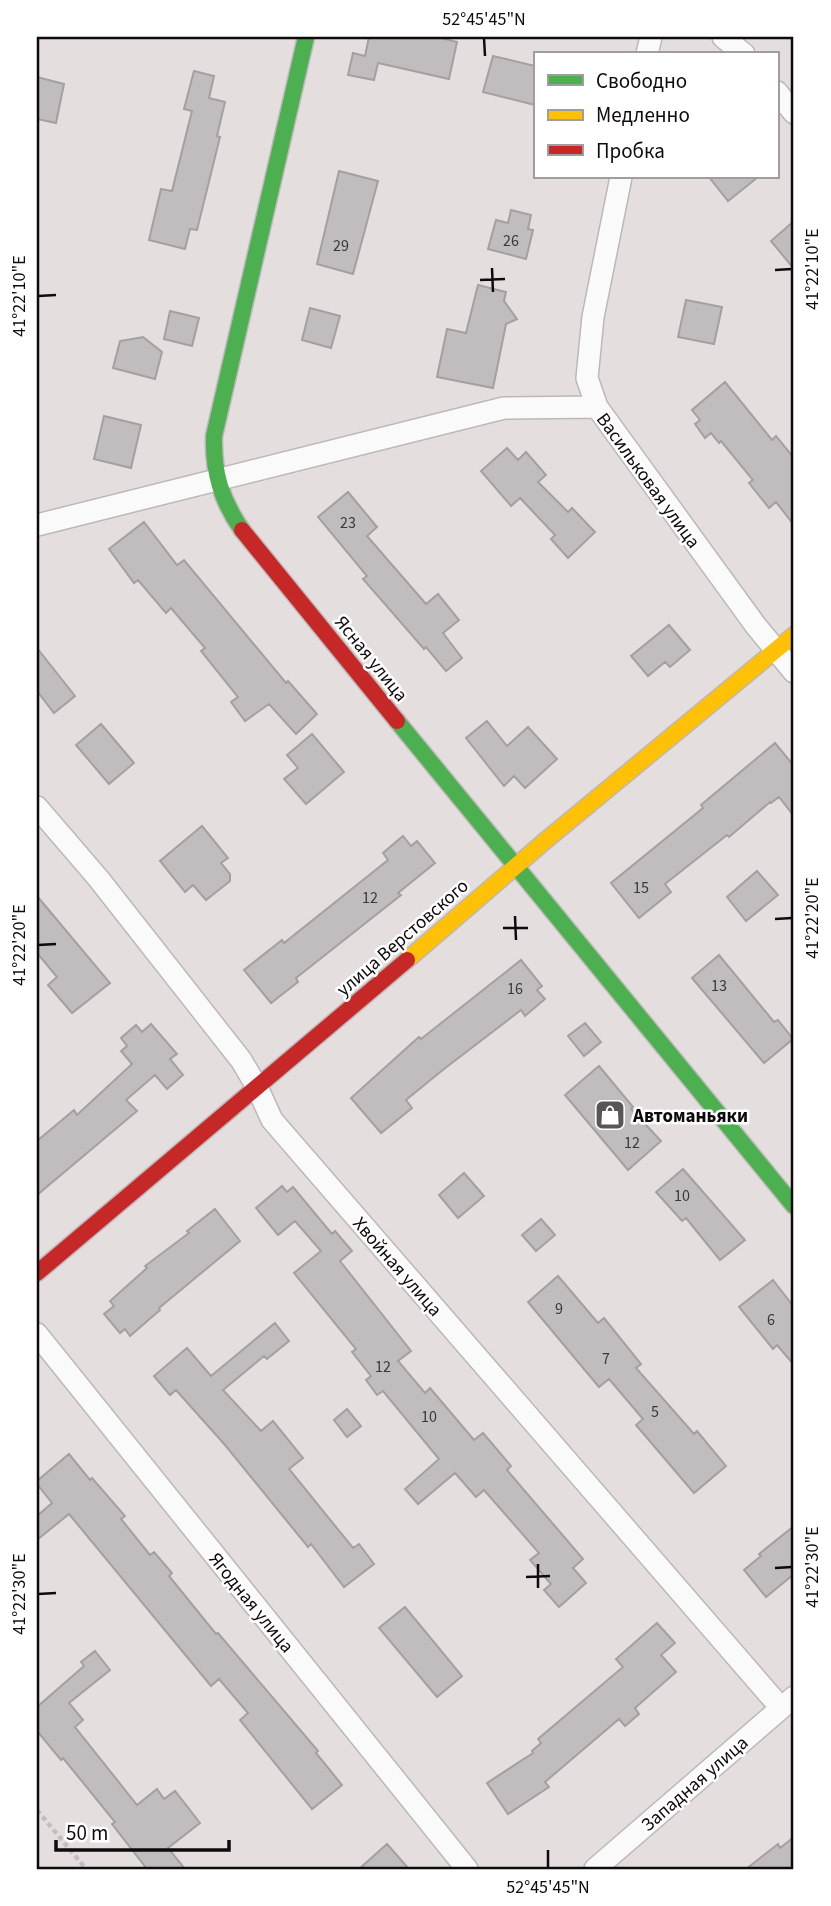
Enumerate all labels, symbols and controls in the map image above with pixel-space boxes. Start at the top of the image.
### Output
text: 52°45'45"N [442,7,526,32]
legend [534,52,778,178]
text: Свободно [596,66,687,96]
text: Медленно [596,100,690,130]
text: Пробка [596,136,665,166]
text: 41°22'10"E [800,228,825,310]
house number: 26 [503,230,519,252]
house number: 29 [333,235,349,257]
text: 41°22'10"E [7,255,32,337]
street label: Васильковая улица [589,408,706,554]
house number: 23 [340,512,356,534]
street label: Ясная улица [328,610,414,708]
street label: улица Верстовского [331,873,475,1003]
house number: 15 [633,877,649,899]
text: 41°22'20"E [800,877,825,959]
house number: 12 [362,887,378,909]
text: 41°22'20"E [7,904,32,986]
house number: 13 [711,975,727,997]
house number: 16 [507,978,523,1000]
shop icon: Автоманьяки [593,1098,627,1132]
place label: Автоманьяки [632,1103,748,1130]
house number: 12 [624,1132,640,1154]
house number: 10 [674,1185,690,1207]
street label: Хвойная улица [346,1211,448,1323]
house number: 9 [555,1298,563,1320]
house number: 6 [767,1309,775,1331]
house number: 7 [602,1348,610,1370]
house number: 12 [375,1356,391,1378]
house number: 5 [651,1401,659,1423]
house number: 10 [421,1406,437,1428]
text: 41°22'30"E [800,1526,825,1608]
street label: Ягодная улица [202,1547,300,1659]
text: 41°22'30"E [7,1553,32,1635]
street label: Западная улица [636,1730,754,1838]
scale bar [56,1808,229,1852]
text: 50 m [66,1818,108,1848]
text: 52°45'45"N [506,1875,590,1900]

